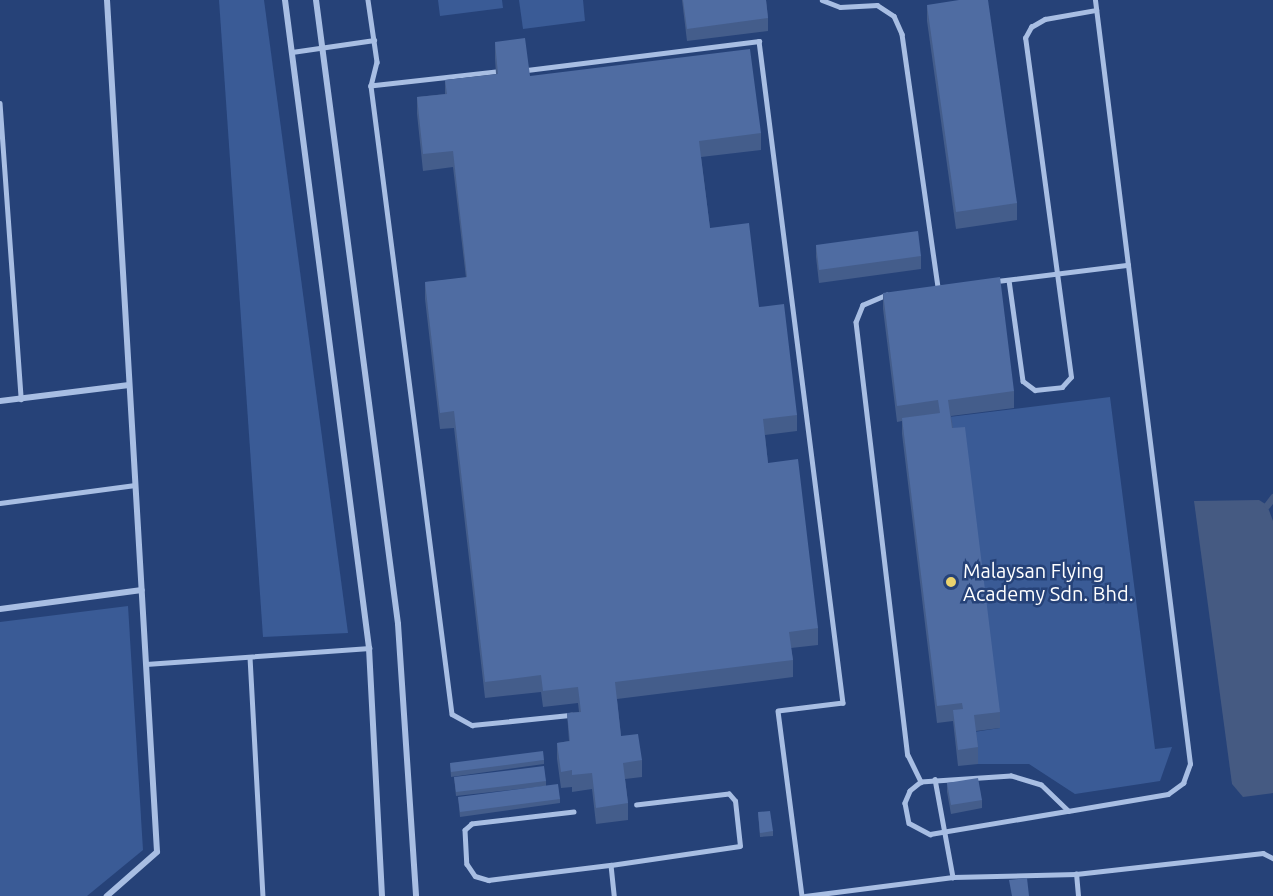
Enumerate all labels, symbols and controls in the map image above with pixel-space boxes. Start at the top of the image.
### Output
place label: Malaysan Flying Academy Sdn. Bhd. [963,558,1134,605]
marker: Malaysan Flying Academy Sdn. Bhd. [944,575,958,589]

